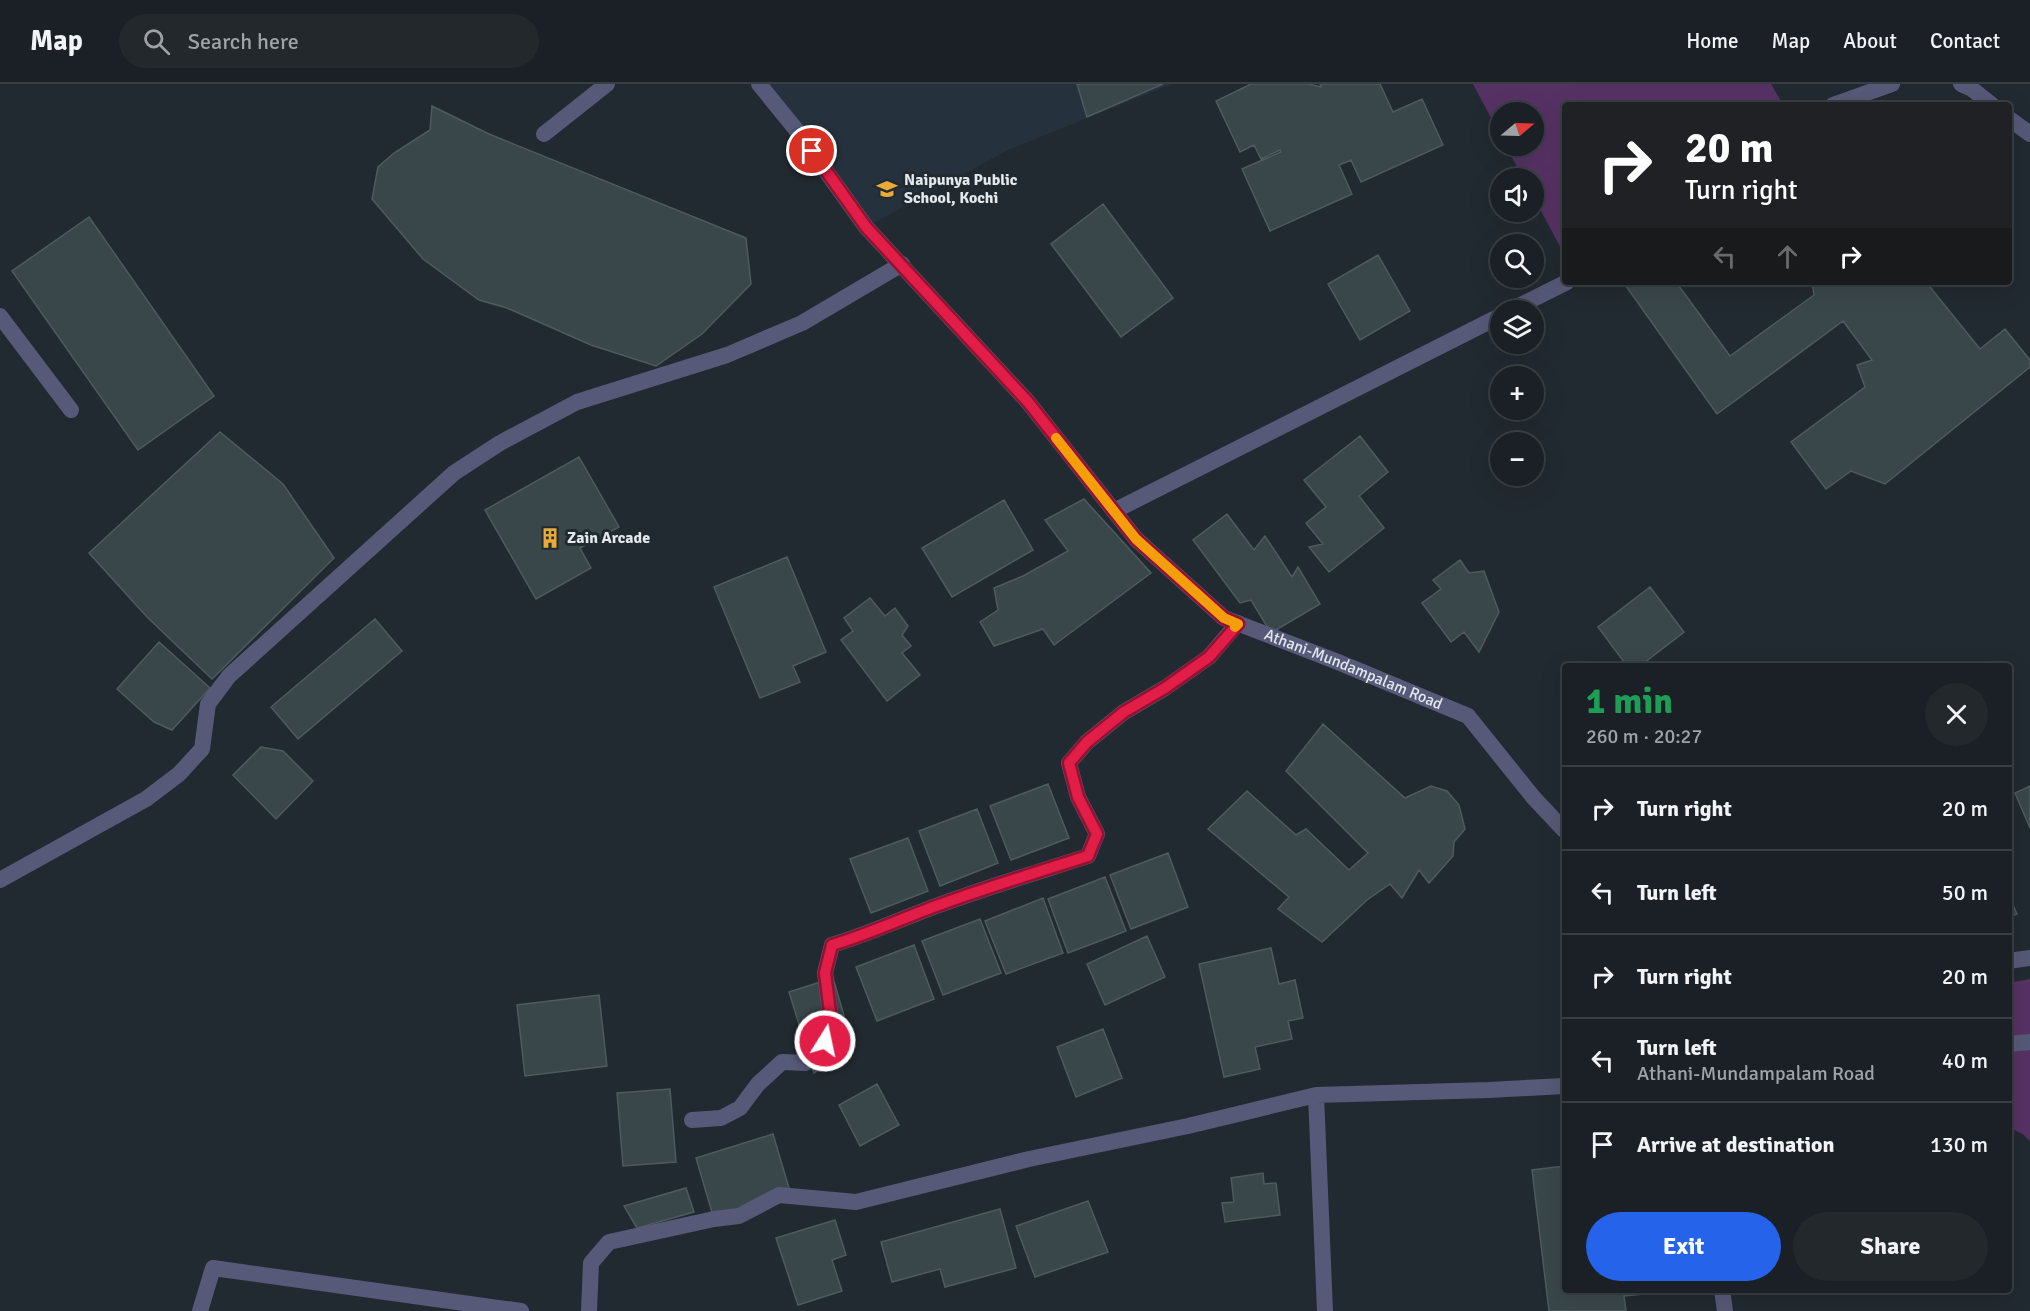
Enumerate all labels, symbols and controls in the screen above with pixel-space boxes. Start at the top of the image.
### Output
search box [119,14,539,68]
text: Map [30,24,83,58]
icon: search [140,25,173,58]
text: Search here [188,28,299,55]
text: Home [1686,28,1739,54]
text: Map [1772,28,1810,54]
text: About [1843,28,1897,54]
text: Contact [1930,28,2000,54]
north arrow [1490,102,1544,156]
map controls [1490,102,1544,486]
text: 20 m [1685,123,1774,174]
pin [786,125,837,176]
icon: right [1586,126,1664,204]
icon: arrive [795,134,828,167]
button: sound [1490,168,1544,222]
place label: Naipunya Public School, Kochi [904,170,1018,208]
text: Turn right [1685,174,1798,207]
school or university icon: Naipunya Public School, Kochi [875,177,899,201]
button: search [1490,234,1544,288]
icon: left [1708,240,1741,273]
icon: ahead [1771,240,1804,273]
icon: right [1834,240,1867,273]
button: layers [1490,300,1544,354]
button: + [1490,366,1544,420]
button: − [1490,432,1544,486]
building icon: Zain Arcade [538,526,562,550]
place label: Zain Arcade [567,528,650,548]
street label: Athani-Mundampalam Road [1261,624,1445,714]
text: 1 min [1586,679,1673,724]
button: close [1925,683,1988,746]
text: 260 m · 20:27 [1586,724,1702,749]
icon: right [1586,792,1619,825]
text: Turn right [1637,795,1732,822]
text: 20 m [1942,795,1988,822]
icon: left [1586,876,1619,909]
text: Turn left [1637,879,1717,906]
text: 50 m [1942,879,1988,906]
icon: right [1586,960,1619,993]
text: Turn right [1637,963,1732,990]
text: 20 m [1942,963,1988,990]
position arrow [793,1009,857,1073]
text: Turn left [1637,1034,1717,1061]
icon: left [1586,1044,1619,1077]
text: 40 m [1942,1047,1988,1074]
text: Athani-Mundampalam Road [1637,1061,1875,1086]
icon: arrive [1586,1128,1619,1161]
text: Arrive at destination [1637,1131,1834,1158]
text: 130 m [1930,1131,1988,1158]
button: Exit [1586,1212,1781,1281]
button: Share [1793,1212,1988,1281]

